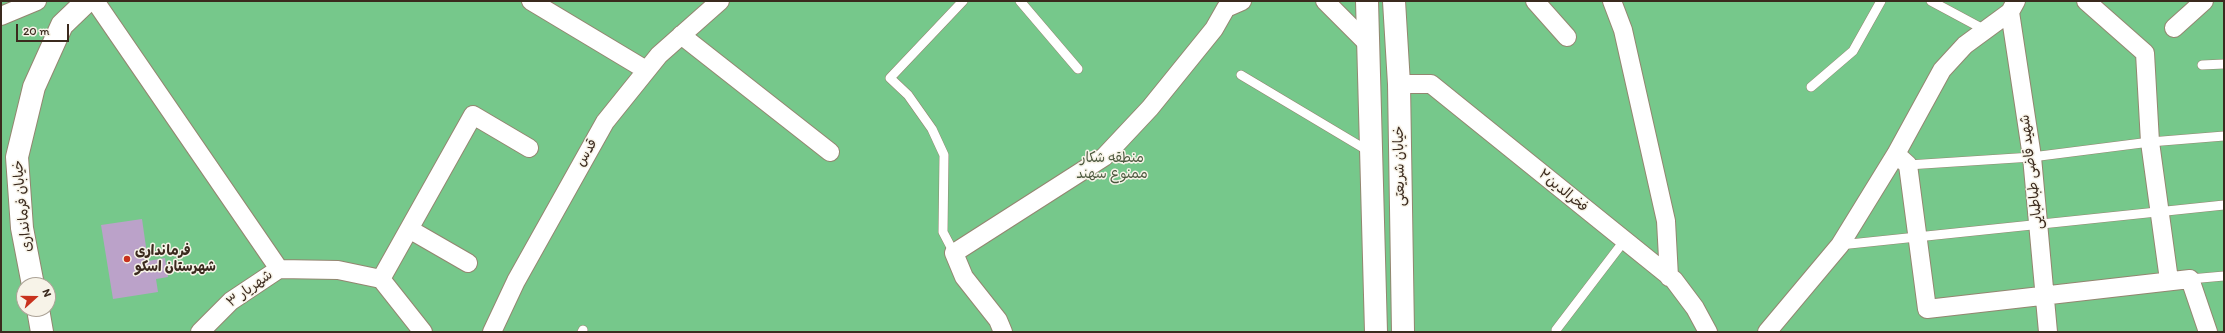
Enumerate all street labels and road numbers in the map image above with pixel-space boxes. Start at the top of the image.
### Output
street label: شهید قاضی طباطبایی [2017,114,2047,230]
street label: خیابان شریعتی [1391,125,1409,207]
street label: قدس [573,136,601,170]
street label: خیابان فرمانداری [10,159,36,253]
street label: فخرالدین۲ [1535,166,1591,216]
street label: شهریار ۳ [224,267,276,311]

